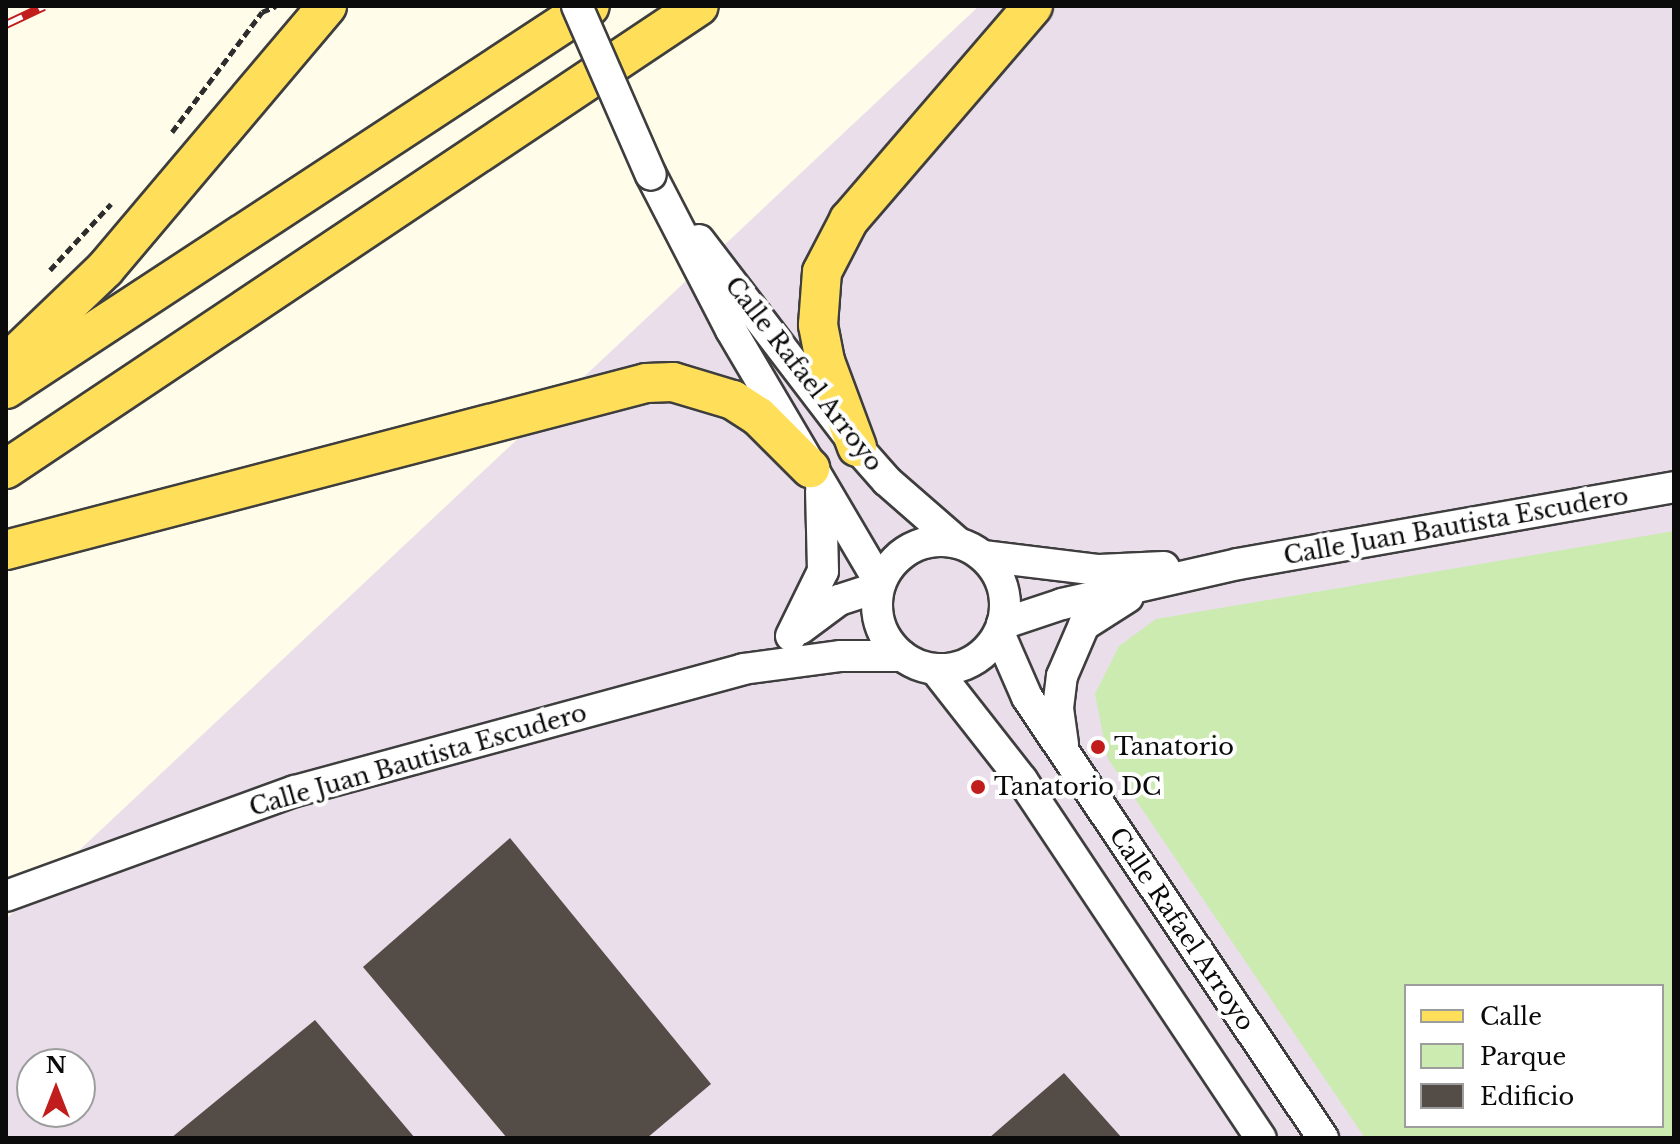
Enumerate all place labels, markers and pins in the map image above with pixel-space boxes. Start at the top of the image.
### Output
place label: Tanatorio [1114,733,1234,761]
marker: Tanatorio [1089,738,1107,756]
place label: Tanatorio DC [994,773,1161,801]
marker: Tanatorio DC [969,778,987,796]

